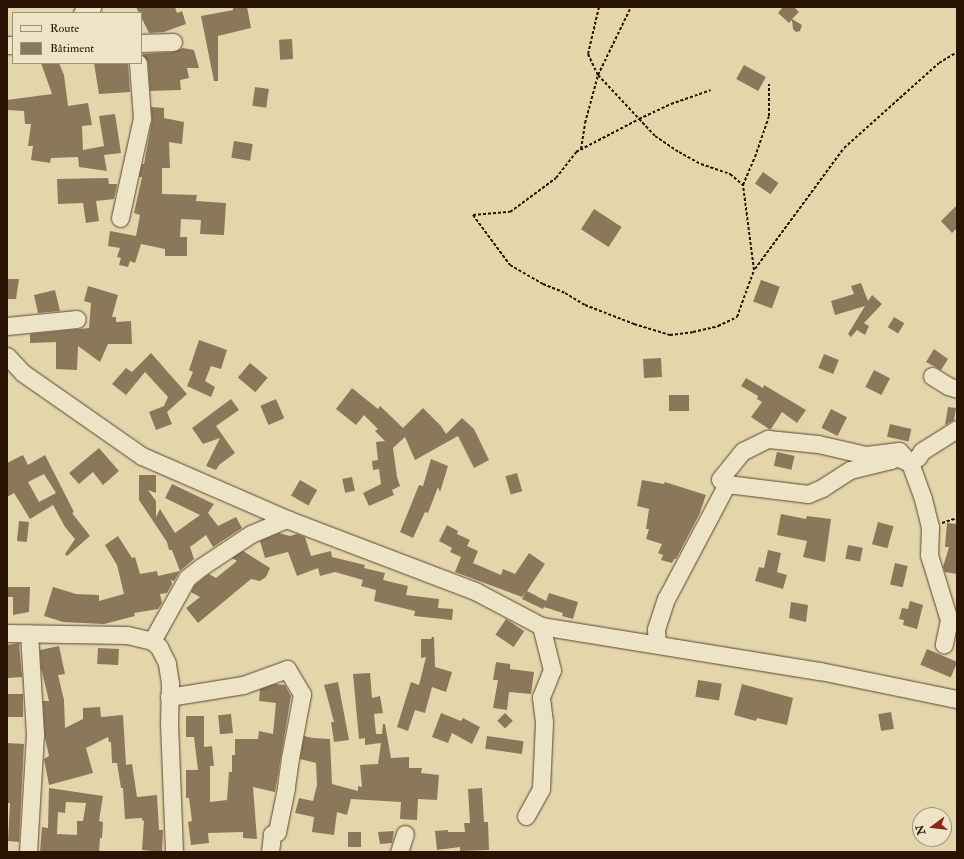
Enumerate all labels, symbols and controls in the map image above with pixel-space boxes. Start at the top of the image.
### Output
legend [12,12,142,64]
text: Route [50,21,79,36]
text: Bâtiment [50,41,94,56]
north arrow [912,807,952,847]
text: N [913,824,928,836]

